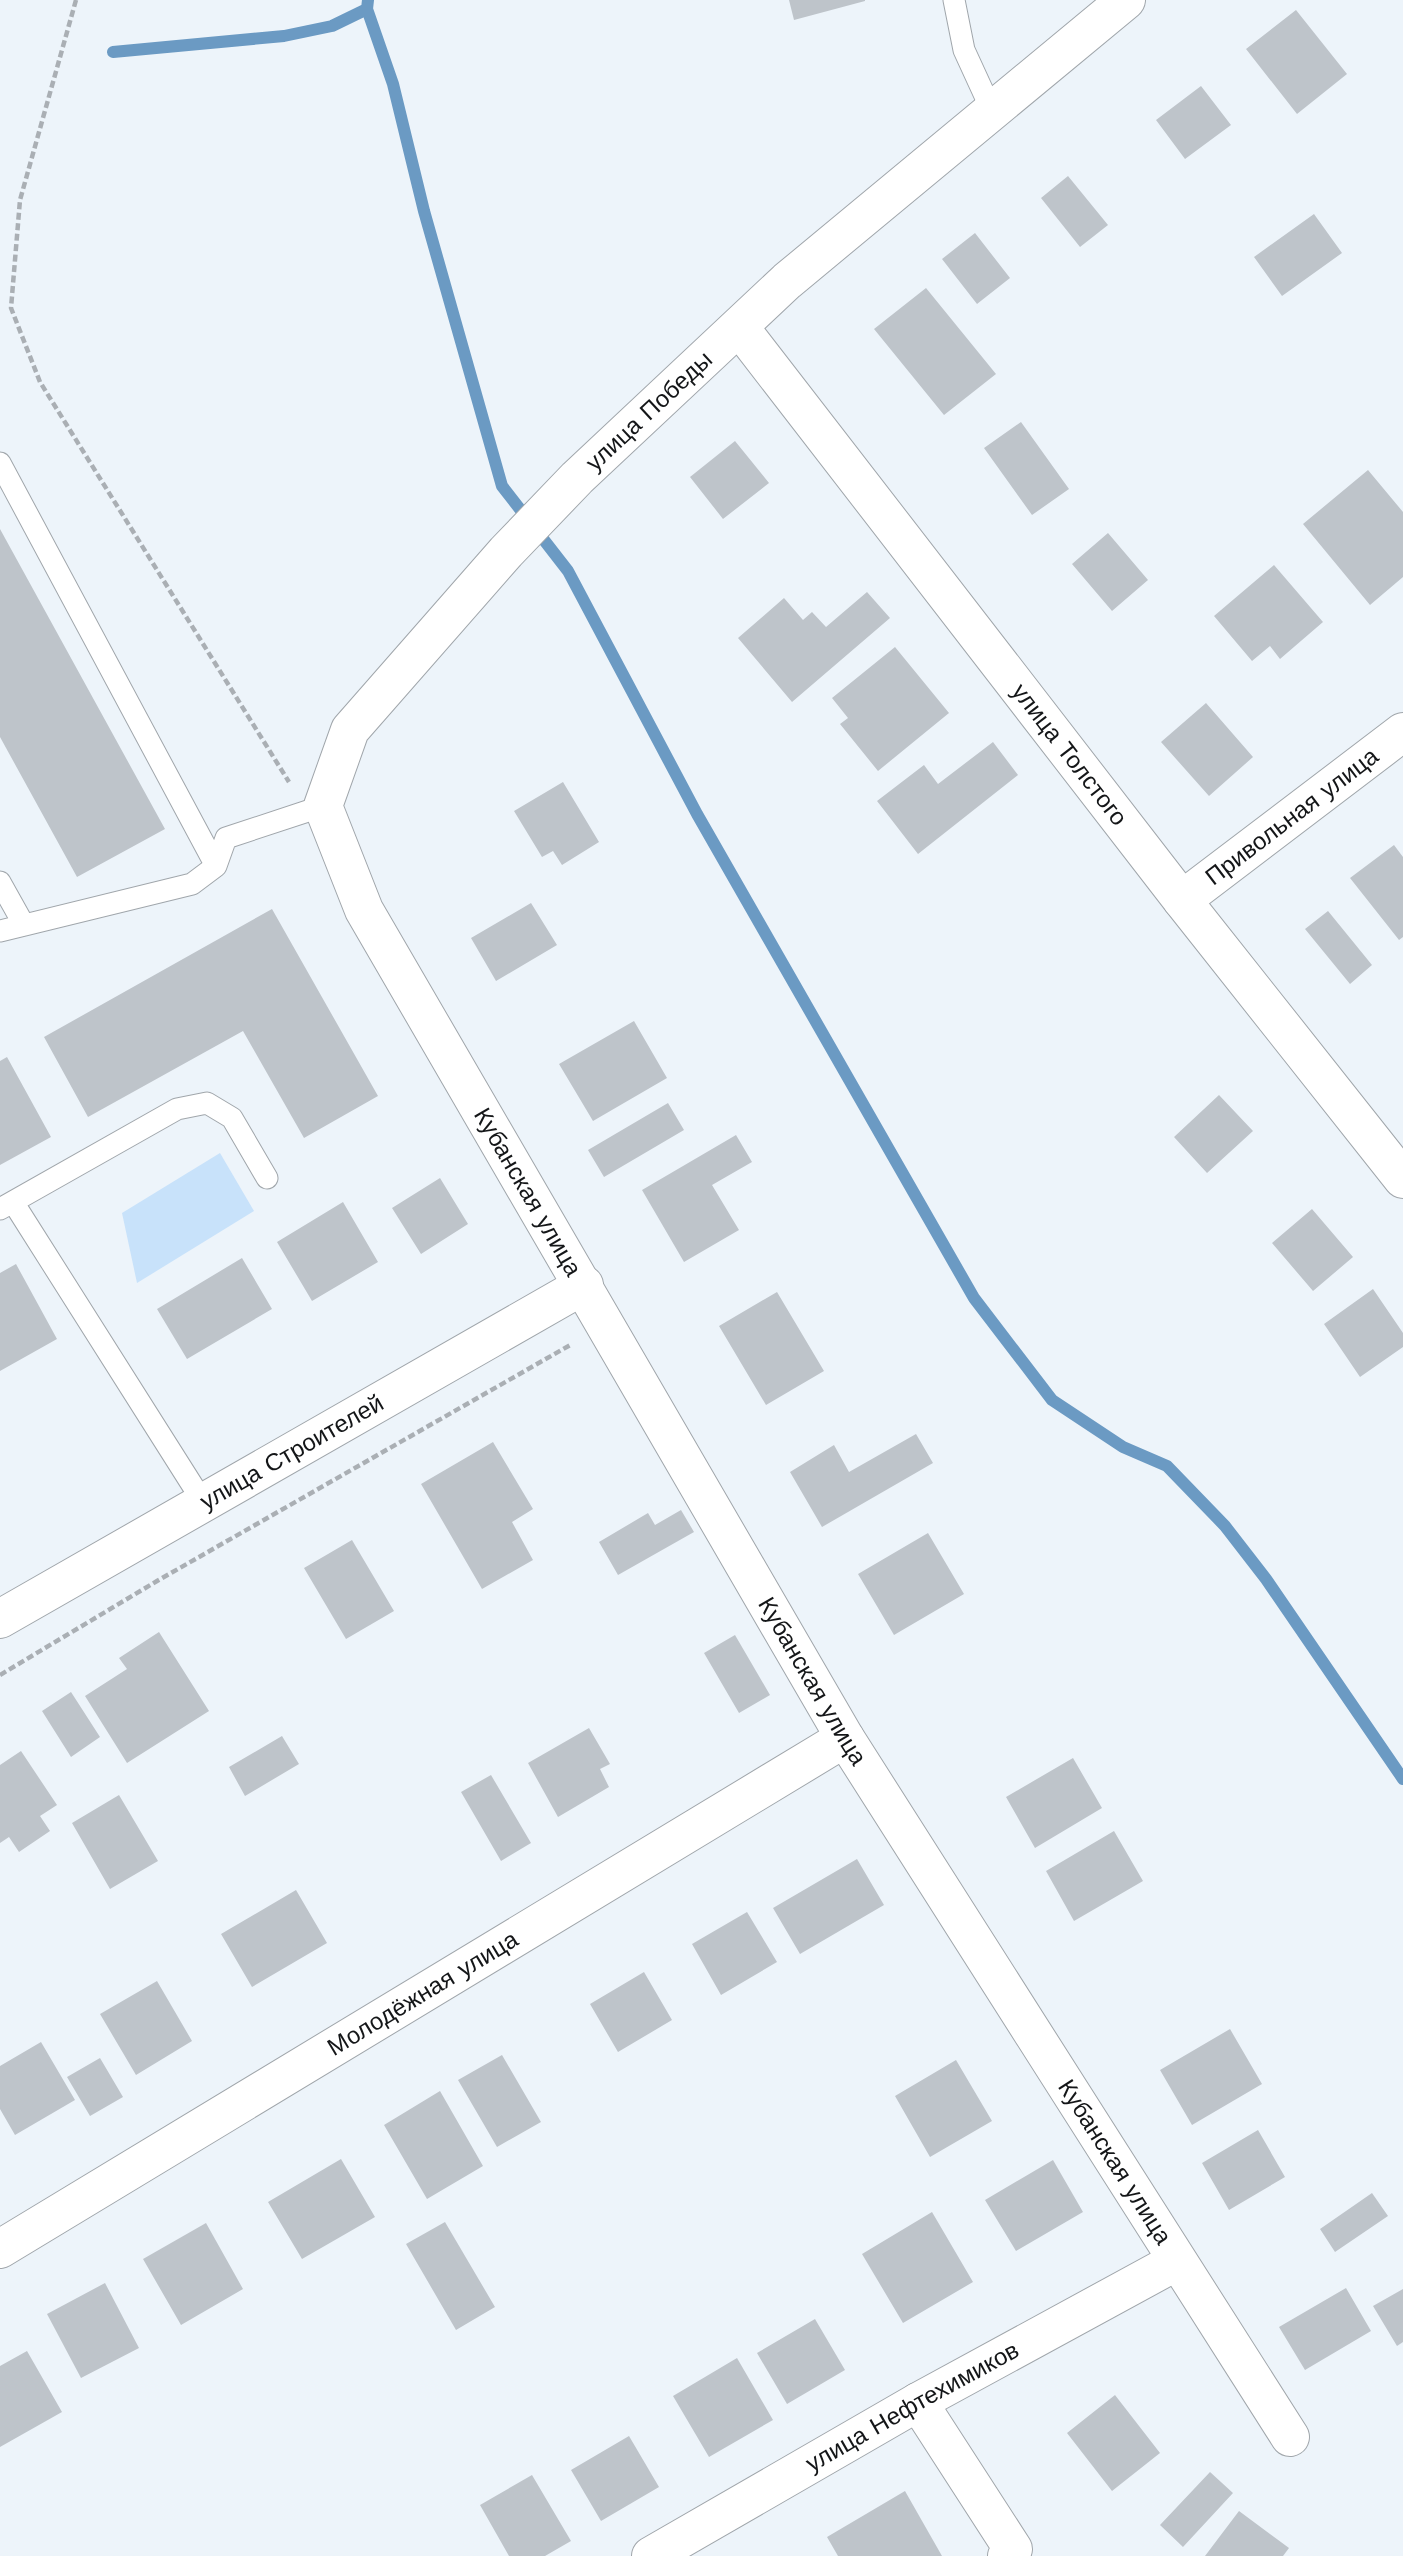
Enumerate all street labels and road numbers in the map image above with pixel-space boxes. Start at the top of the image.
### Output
street label: улица Победы [580,345,718,477]
street label: улица Толстого [1006,678,1133,831]
street label: Привольная улица [1200,742,1384,891]
street label: Кубанская улица [468,1103,588,1282]
street label: улица Строителей [195,1389,388,1516]
street label: Кубанская улица [752,1592,873,1771]
street label: Молодёжная улица [322,1925,524,2062]
street label: Кубанская улица [1052,2074,1178,2250]
street label: улица Нефтехимиков [801,2336,1024,2478]

